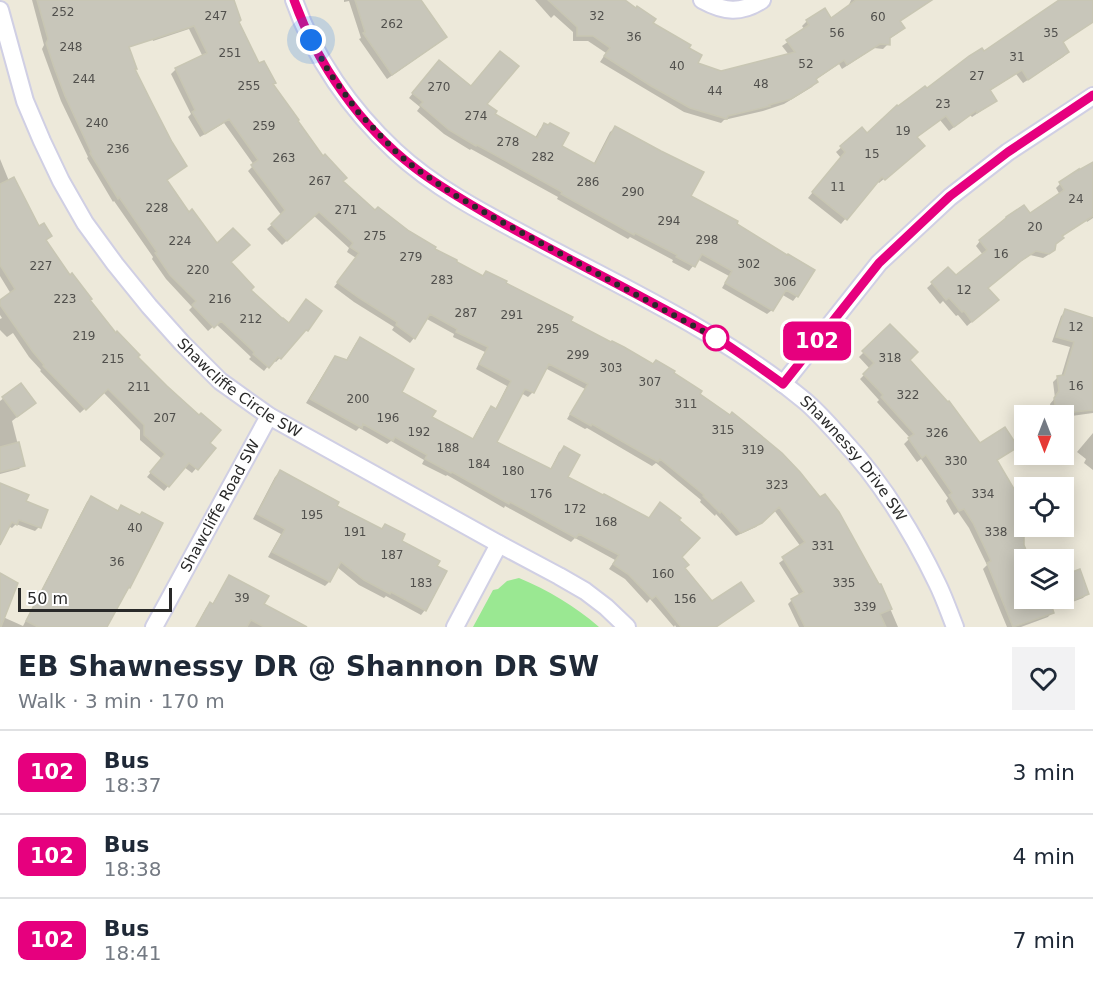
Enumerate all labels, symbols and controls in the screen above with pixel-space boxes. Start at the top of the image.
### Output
house number: 252 [52,5,74,19]
house number: 247 [205,9,227,23]
house number: 32 [589,9,605,23]
house number: 60 [870,10,886,24]
house number: 262 [381,17,403,31]
your location [296,25,326,55]
house number: 56 [829,26,845,40]
house number: 35 [1043,26,1059,40]
house number: 36 [626,30,642,44]
house number: 248 [60,40,82,54]
house number: 251 [219,46,241,60]
house number: 31 [1009,50,1025,64]
house number: 52 [798,57,814,71]
house number: 40 [669,59,685,73]
house number: 27 [969,69,985,83]
house number: 244 [73,72,95,86]
house number: 48 [753,77,769,91]
house number: 255 [238,79,260,93]
house number: 270 [428,80,450,94]
house number: 44 [707,84,723,98]
house number: 23 [935,97,951,111]
house number: 274 [465,109,487,123]
house number: 240 [86,116,108,130]
house number: 259 [253,119,275,133]
house number: 19 [895,124,911,138]
house number: 278 [497,135,519,149]
house number: 236 [107,142,129,156]
house number: 15 [864,147,880,161]
house number: 282 [532,150,554,164]
house number: 263 [273,151,295,165]
house number: 267 [309,174,331,188]
house number: 286 [577,175,599,189]
house number: 11 [830,180,846,194]
house number: 290 [622,185,644,199]
house number: 24 [1068,192,1084,206]
house number: 228 [146,201,168,215]
house number: 271 [335,203,357,217]
house number: 294 [658,214,680,228]
house number: 20 [1027,220,1043,234]
house number: 275 [364,229,386,243]
house number: 298 [696,233,718,247]
house number: 224 [169,234,191,248]
house number: 16 [993,247,1009,261]
house number: 279 [400,250,422,264]
house number: 302 [738,257,760,271]
house number: 227 [30,259,52,273]
house number: 220 [187,263,209,277]
house number: 283 [431,273,453,287]
house number: 306 [774,275,796,289]
house number: 12 [956,283,972,297]
house number: 223 [54,292,76,306]
house number: 216 [209,292,231,306]
house number: 287 [455,306,477,320]
house number: 291 [501,308,523,322]
house number: 212 [240,312,262,326]
house number: 12 [1068,320,1084,334]
house number: 295 [537,322,559,336]
line badge: 102 [782,322,852,360]
unlabelled marker [703,325,729,351]
house number: 219 [73,329,95,343]
text: 102 [795,329,839,353]
street label: Shawcliffe Circle SW [173,334,305,441]
house number: 299 [567,348,589,362]
house number: 318 [879,351,901,365]
house number: 215 [102,352,124,366]
house number: 303 [600,361,622,375]
house number: 307 [639,375,661,389]
house number: 16 [1068,379,1084,393]
house number: 211 [128,380,150,394]
house number: 322 [897,388,919,402]
house number: 200 [347,392,369,406]
street label: Shawnessy Drive SW [796,392,910,525]
house number: 311 [675,397,697,411]
north arrow [1014,405,1074,465]
map controls [1014,405,1074,609]
house number: 207 [154,411,176,425]
house number: 196 [377,411,399,425]
house number: 315 [712,423,734,437]
house number: 192 [408,425,430,439]
house number: 326 [926,426,948,440]
street label: Shawcliffe Road SW [177,436,264,575]
house number: 188 [437,441,459,455]
house number: 319 [742,443,764,457]
house number: 330 [945,454,967,468]
house number: 184 [468,457,490,471]
house number: 180 [502,464,524,478]
button: locate [1014,477,1074,537]
house number: 323 [766,478,788,492]
house number: 176 [530,487,552,501]
house number: 334 [972,487,994,501]
house number: 172 [564,502,586,516]
house number: 195 [301,508,323,522]
house number: 168 [595,515,617,529]
house number: 40 [127,521,143,535]
house number: 191 [344,525,366,539]
house number: 338 [985,525,1007,539]
house number: 331 [812,539,834,553]
house number: 187 [381,548,403,562]
button: layers [1014,549,1074,609]
house number: 36 [109,555,125,569]
house number: 160 [652,567,674,581]
house number: 183 [410,576,432,590]
house number: 335 [833,576,855,590]
scale bar [18,585,172,612]
text: 50 m [27,589,68,608]
house number: 39 [234,591,250,605]
house number: 156 [674,592,696,606]
house number: 339 [854,600,876,614]
button: heart [1012,647,1075,710]
text: EB Shawnessy DR @ Shannon DR SW [18,650,599,683]
text: Walk · 3 min · 170 m [18,689,225,713]
text: Bus [104,748,149,773]
text: 102 [30,760,74,784]
text: 3 min [1013,760,1075,785]
text: 18:37 [104,773,161,797]
text: Bus [104,832,149,857]
text: 102 [30,844,74,868]
text: 4 min [1013,844,1075,869]
text: 18:38 [104,857,161,881]
text: Bus [104,916,149,941]
text: 102 [30,928,74,952]
text: 7 min [1013,928,1075,953]
text: 18:41 [104,941,161,965]

